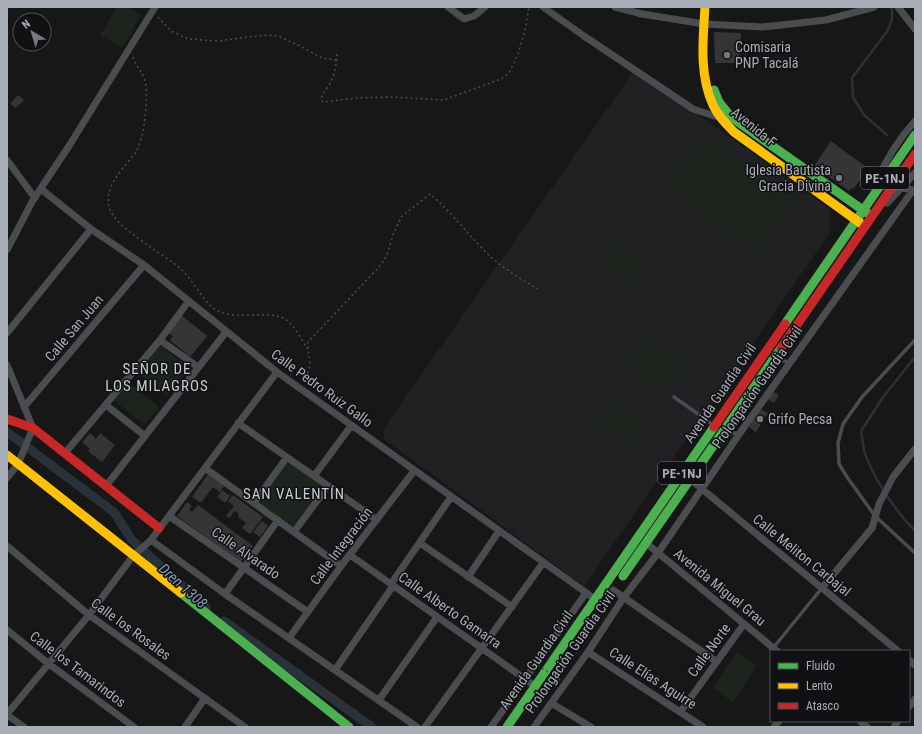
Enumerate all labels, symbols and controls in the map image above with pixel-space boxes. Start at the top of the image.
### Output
north arrow [12,12,52,52]
text: N [19,17,33,32]
place label: Comisaria PNP Tacalá [735,39,798,71]
marker: Comisaria PNP Tacalá [722,50,732,60]
street label: Avenida F [728,104,780,150]
place label: Iglesia Bautista Gracia Divina [746,162,831,194]
road number: PE-1NJ [861,167,909,189]
marker: Iglesia Bautista Gracia Divina [834,173,844,183]
street label: Calle San Juan [42,292,106,364]
street label: Prolongación Guardia Civil [709,323,805,451]
street label: Avenida Guardia Civil [681,340,759,446]
street label: Calle Pedro Ruiz Gallo [268,346,376,430]
district label: SEÑOR DE LOS MILAGROS [105,360,209,395]
place label: Grifo Pecsa [768,411,832,427]
marker: Grifo Pecsa [755,414,765,424]
road number: PE-1NJ [658,462,706,484]
district label: SAN VALENTÍN [243,485,345,503]
street label: Calle Integración [307,504,375,588]
street label: Calle Meliton Carbajal [750,511,854,599]
street label: Calle Alvarado [209,524,283,582]
street label: Avenida Miguel Grau [671,545,769,629]
water label: Dren 1308 [155,560,211,612]
street label: Calle Alberto Gamarra [396,569,504,651]
street label: Prolongación Guardia Civil [522,588,618,716]
street label: Calle los Rosales [88,595,174,663]
street label: Avenida Guardia Civil [496,608,576,712]
street label: Calle Norte [684,620,734,680]
street label: Calle los Tamarindos [27,628,129,710]
street label: Calle Elías Aguirre [606,644,700,712]
legend [770,650,910,722]
text: Fluido [806,659,835,673]
text: Lento [806,679,833,693]
text: Atasco [806,699,839,713]

